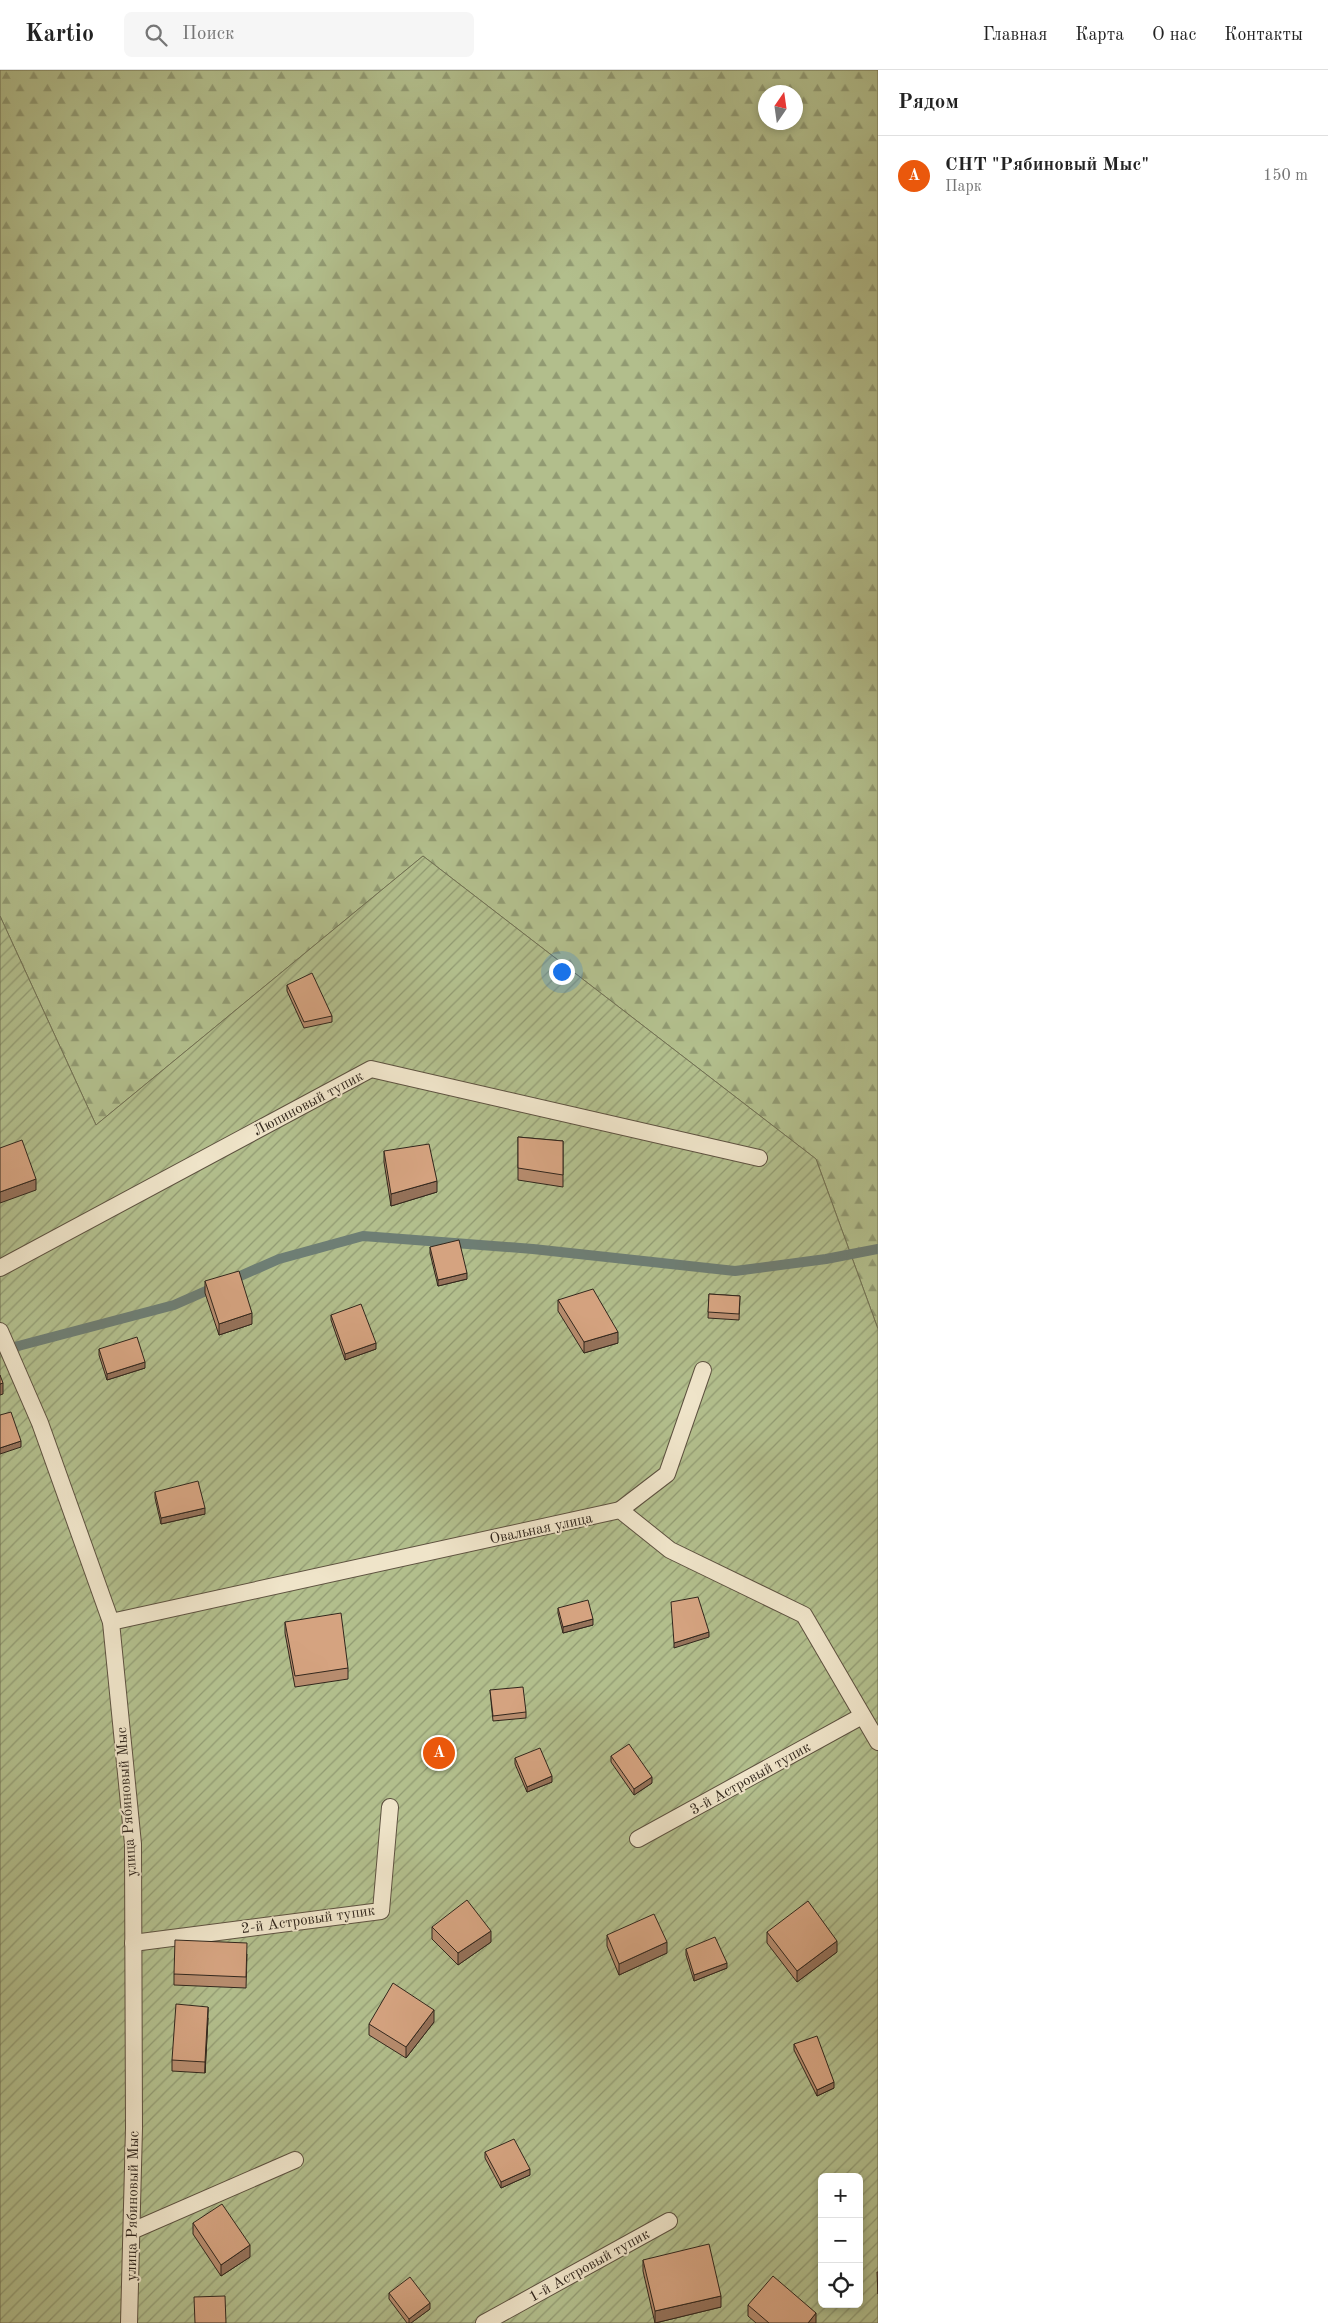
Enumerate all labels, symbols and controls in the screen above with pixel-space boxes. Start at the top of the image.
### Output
search box [124,12,474,57]
icon: search [142,21,170,49]
text: Kartio [25,23,94,47]
text: Поиск [182,25,234,44]
text: Главная [983,26,1047,44]
text: Карта [1075,26,1124,44]
text: О нас [1152,26,1196,44]
text: Контакты [1224,26,1303,44]
north arrow [758,85,803,130]
text: Рядом [898,92,959,113]
text: СНТ "Рябиновый Мыс" [945,156,1149,175]
text: A [908,168,920,184]
text: 150 m [1263,168,1308,184]
text: Парк [945,179,982,195]
your location [549,959,575,985]
street label: Люпиновый тупик [251,1069,366,1140]
street label: Овальная улица [488,1511,595,1548]
street label: улица Рябиновый Мыс [115,1726,140,1877]
pin: A [423,1734,455,1772]
street label: 3-й Астровый тупик [688,1740,814,1819]
street label: 2-й Астровый тупик [240,1904,377,1937]
street label: улица Рябиновый Мыс [125,2130,142,2281]
map controls [818,2173,863,2308]
button: + [818,2173,863,2218]
button: − [818,2218,863,2263]
street label: 1-й Астровый тупик [527,2227,653,2306]
button: locate [818,2263,863,2308]

